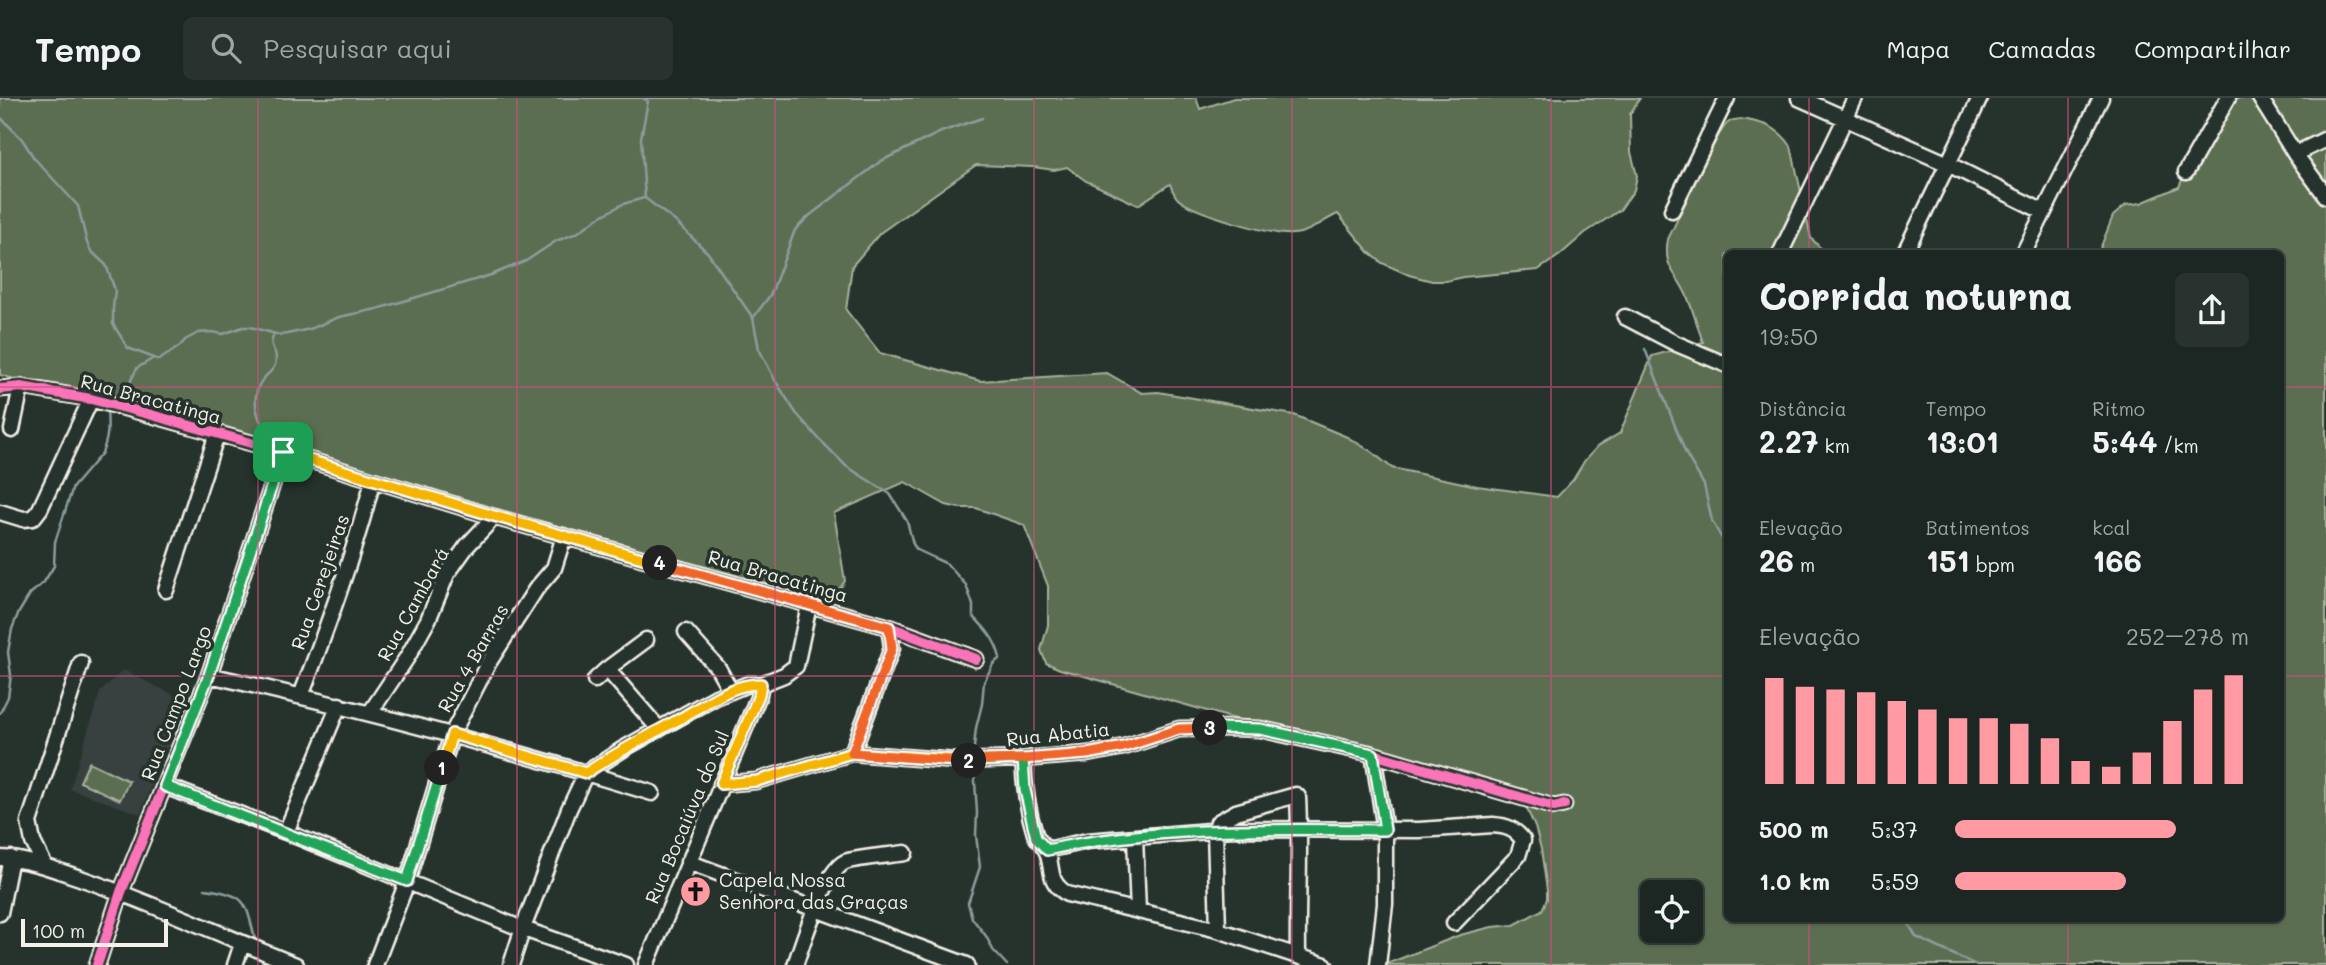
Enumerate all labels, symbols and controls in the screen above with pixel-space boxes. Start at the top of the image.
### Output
search box [183,17,673,80]
text: Tempo [35,27,141,70]
icon: search [207,29,245,67]
text: Pesquisar aqui [263,31,452,65]
text: Mapa [1886,33,1950,64]
text: Camadas [1988,33,2096,64]
text: Compartilhar [2134,33,2291,64]
text: Corrida noturna [1759,270,2072,320]
button: share [2175,273,2249,347]
text: 19:50 [1759,321,1818,351]
street label: Rua Bracatinga [78,368,224,429]
text: Distância [1759,396,1847,421]
text: Tempo [1926,396,1986,421]
text: Ritmo [2092,396,2145,421]
text: 2.27 [1759,421,1819,461]
text: 13:01 [1926,421,1999,461]
text: 5:44 [2092,421,2157,461]
pin [253,422,313,482]
icon: arrive [264,433,302,471]
text: km [1819,433,1850,458]
text: /km [2157,433,2199,458]
street label: Rua Cerejeiras [285,511,354,653]
text: Elevação [1759,515,1843,540]
text: Batimentos [1926,515,2030,540]
text: kcal [2092,515,2130,540]
text: 26 [1759,540,1794,580]
text: 151 [1926,540,1970,580]
text: 166 [2092,540,2142,580]
street label: Rua Cambará [371,542,454,665]
street label: Rua Bracatinga [705,544,851,607]
pin: 4 [642,546,678,580]
text: 4 [653,550,666,575]
text: m [1794,552,1815,577]
text: bpm [1970,552,2015,577]
street label: Rua 4 Barras [431,599,514,717]
text: Elevação [1759,621,1860,651]
text: 252–278 m [2126,621,2249,651]
street label: Rua Campo Largo [135,622,217,784]
pin: 3 [1192,710,1228,746]
text: 3 [1204,715,1215,740]
street label: Rua Abatia [1005,716,1111,751]
street label: Rua Bocaiúva do Sul [639,726,734,907]
pin: 2 [951,744,986,778]
text: 2 [963,748,974,773]
pin: 1 [424,750,460,786]
text: 1 [437,755,446,780]
text: 500 m [1759,814,1829,844]
text: 5:37 [1871,814,1918,844]
text: 1.0 km [1759,866,1830,896]
text: 5:59 [1871,866,1919,896]
place label: Capela Nossa Senhora das Graças [719,867,908,914]
church icon: Capela Nossa Senhora das Graças [679,874,713,908]
map controls [1640,880,1703,943]
button: locate [1640,880,1703,943]
scale bar [21,916,168,948]
text: 100 m [32,918,85,943]

